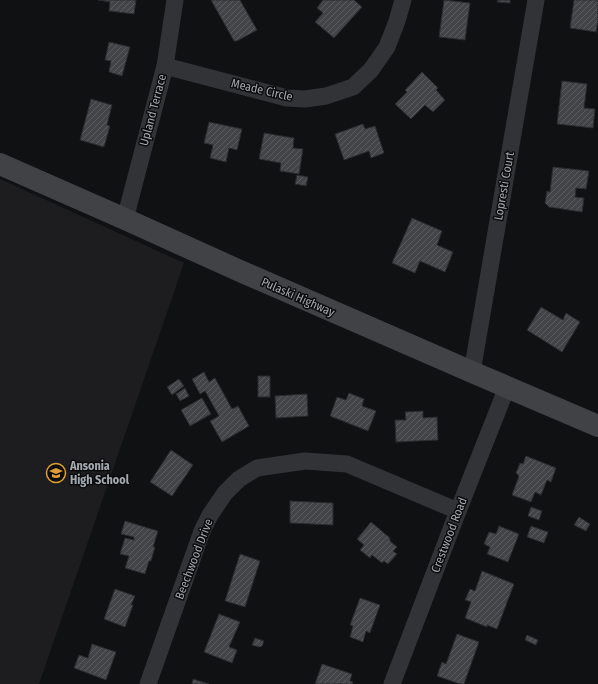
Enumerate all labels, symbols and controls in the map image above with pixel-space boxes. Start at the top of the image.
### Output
street label: Upland Terrace [137,73,169,147]
street label: Meade Circle [230,76,294,104]
street label: Lopresti Court [491,151,517,221]
street label: Pulaski Highway [259,275,337,320]
place label: Ansonia High School [69,459,130,487]
school or university icon: Ansonia High School [45,462,67,484]
street label: Crestwood Road [428,495,470,575]
street label: Beechwood Drive [172,517,216,601]

